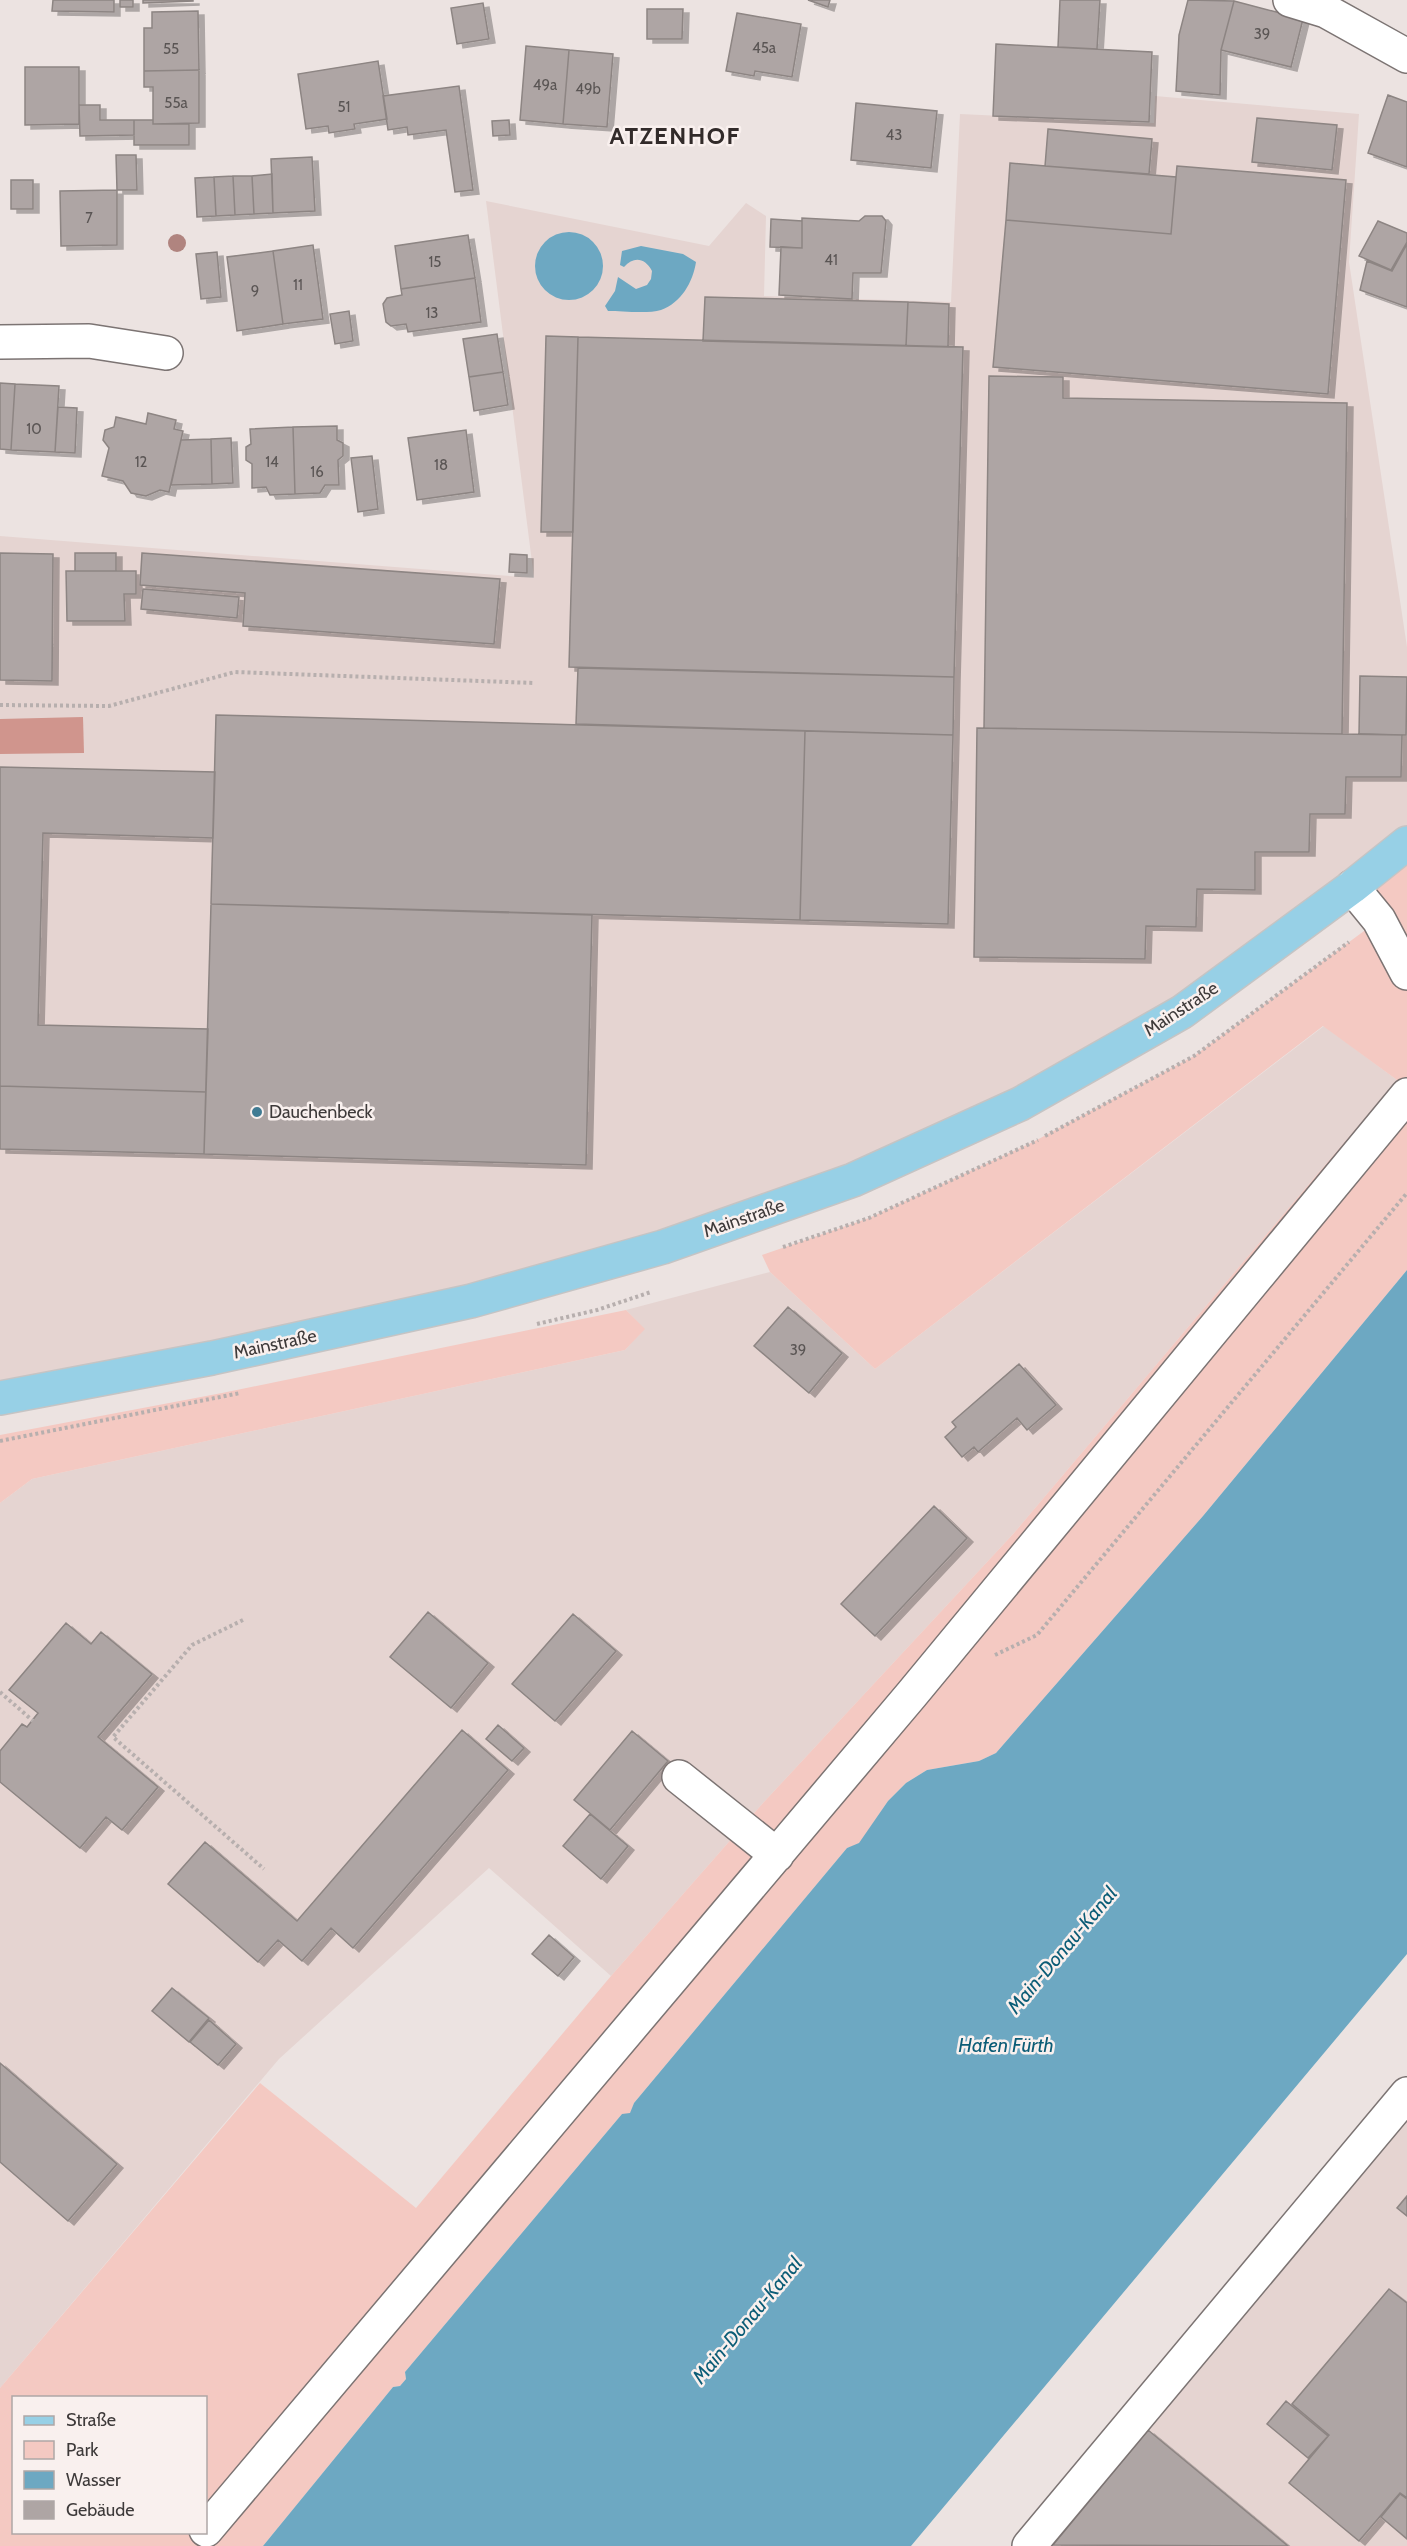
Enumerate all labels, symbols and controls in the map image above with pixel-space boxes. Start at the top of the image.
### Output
house number: 39 [1254,25,1270,43]
house number: 45a [752,39,777,57]
house number: 55 [163,40,179,58]
house number: 49a [533,76,558,94]
house number: 49b [575,80,601,98]
house number: 55a [164,94,189,112]
house number: 51 [337,98,351,116]
district label: ATZENHOF [609,121,741,150]
house number: 43 [886,126,902,144]
house number: 7 [85,209,93,227]
house number: 41 [824,251,838,269]
house number: 15 [428,253,442,271]
house number: 11 [293,276,303,294]
house number: 9 [251,282,259,300]
house number: 13 [425,304,439,322]
house number: 10 [26,420,42,438]
house number: 12 [135,453,148,471]
house number: 14 [265,453,279,471]
house number: 18 [434,456,448,474]
house number: 16 [310,463,324,481]
street label: Mainstraße [1140,977,1222,1041]
place label: Dauchenbeck [269,1101,374,1123]
marker: Dauchenbeck [250,1105,264,1119]
street label: Mainstraße [701,1194,787,1242]
street label: Mainstraße [232,1324,318,1364]
house number: 39 [790,1341,806,1359]
water label: Main-Donau-Kanal [1001,1882,1122,2019]
water label: Hafen Fürth [958,2033,1054,2057]
water label: Main-Donau-Kanal [686,2252,807,2389]
legend [12,2396,207,2534]
text: Straße [66,2409,116,2431]
text: Park [66,2439,99,2461]
text: Wasser [66,2469,121,2491]
text: Gebäude [66,2499,135,2521]

